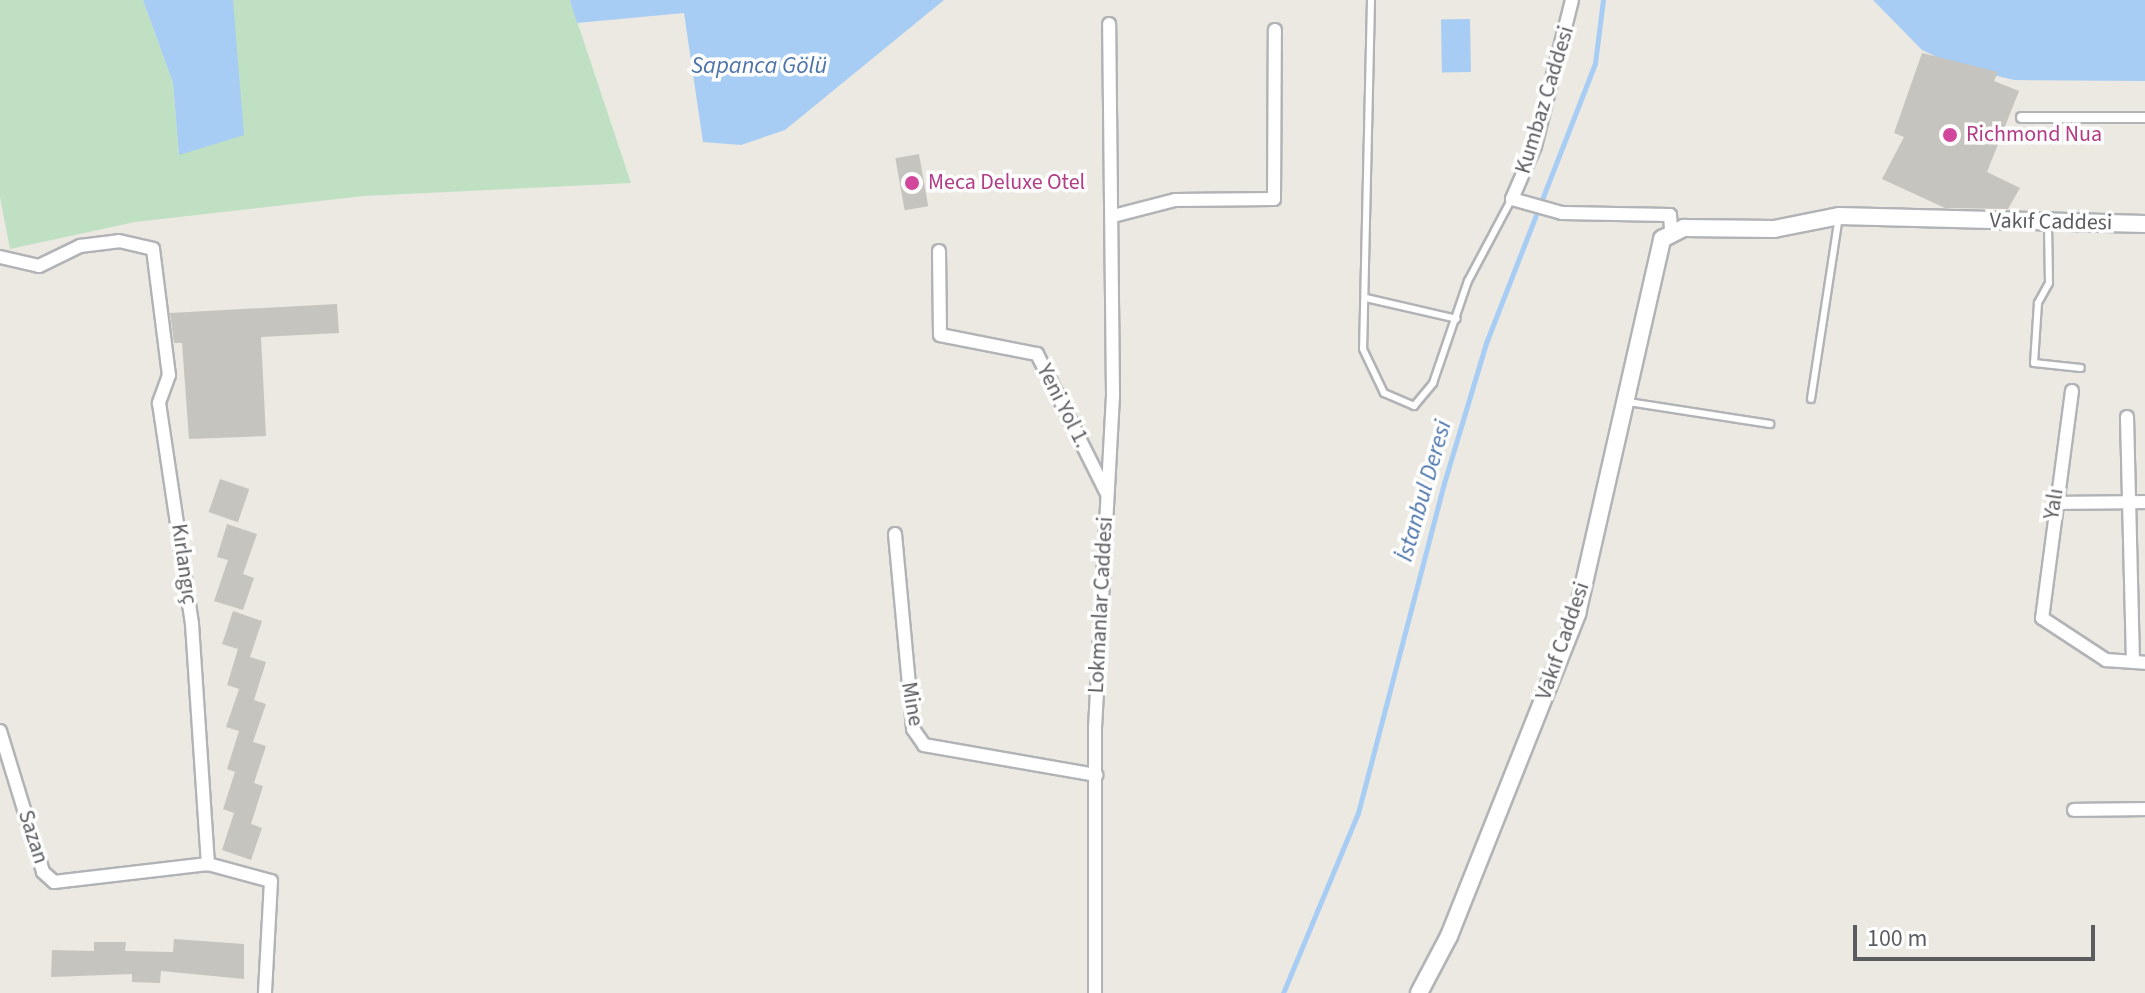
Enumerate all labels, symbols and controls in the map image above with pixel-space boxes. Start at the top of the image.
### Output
street label: Kumbaz Caddesi [1510,23,1580,177]
water label: Sapanca Gölü [691,52,827,80]
place label: Richmond Nua [1966,122,2102,148]
marker: Richmond Nua [1941,126,1959,144]
place label: Meca Deluxe Otel [928,170,1085,196]
marker: Meca Deluxe Otel [903,174,921,192]
street label: Vakıf Caddesi [1989,208,2113,236]
street label: Yeni Yol 1. [1031,360,1095,452]
water label: İstanbul Deresi [1390,417,1458,565]
street label: Yalı [2039,487,2069,521]
street label: Lokmanlar Caddesi [1083,516,1119,694]
street label: Kırlangıç [165,522,203,606]
street label: Vakıf Caddesi [1531,579,1595,703]
street label: Mine [895,680,929,728]
street label: Sazan [12,807,54,867]
scale bar [1857,909,2099,959]
text: 100 m [1867,921,1927,956]

